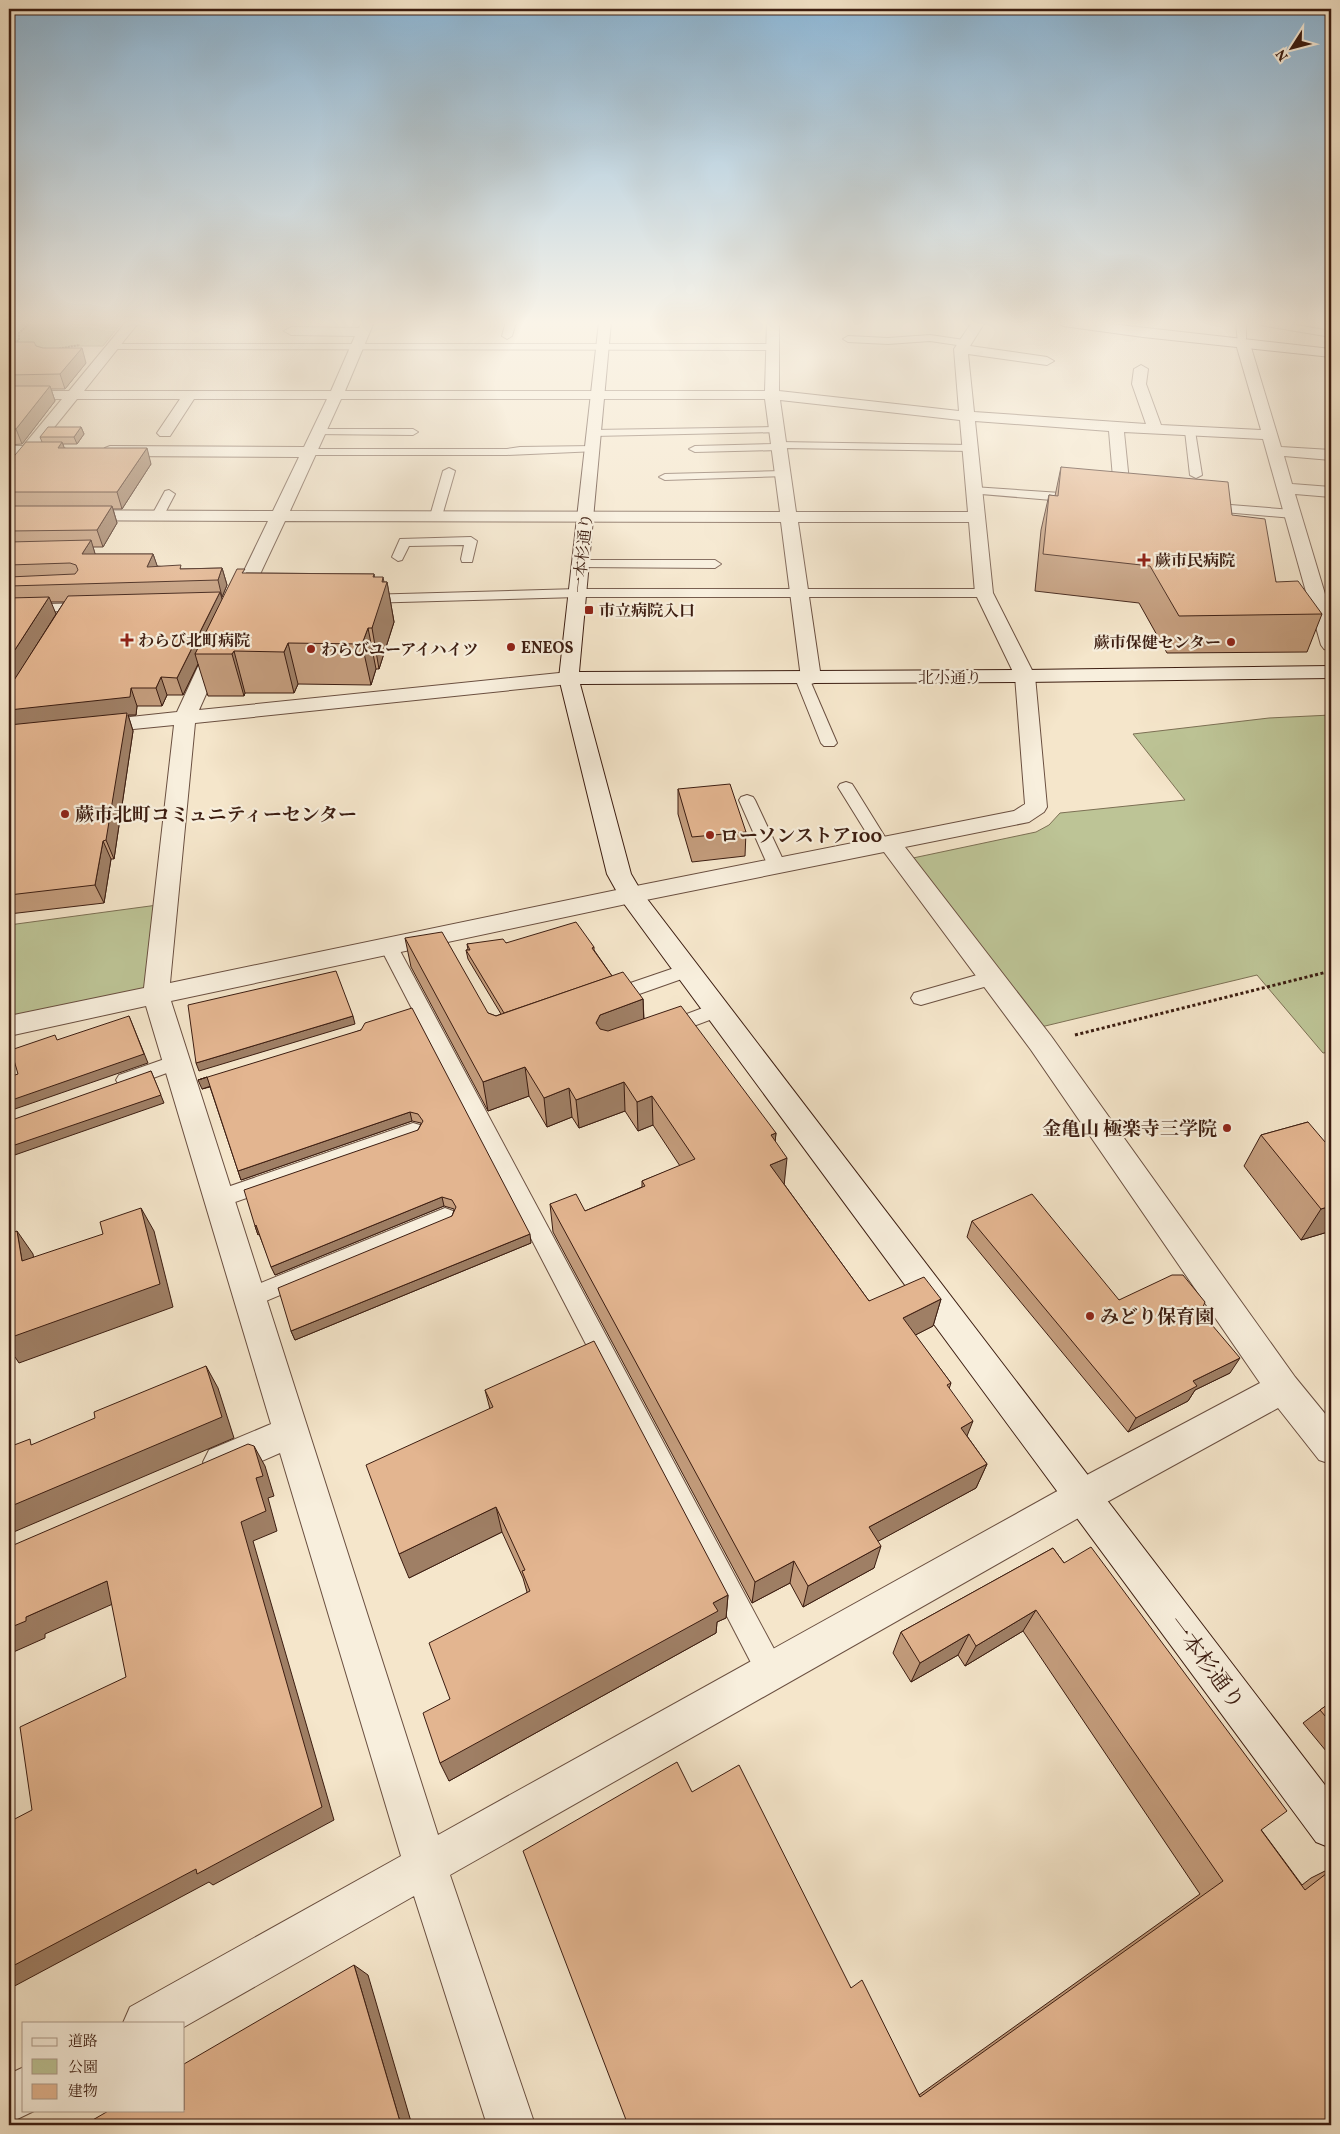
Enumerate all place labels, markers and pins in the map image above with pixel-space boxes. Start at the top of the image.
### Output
place label: 蕨市民病院 [1155,551,1235,573]
marker: 蕨市民病院 [1137,553,1151,567]
place label: 市立病院入口 [599,601,695,623]
marker: 市立病院入口 [583,604,595,616]
place label: わらび北町病院 [138,631,250,653]
marker: わらび北町病院 [120,633,134,647]
place label: 蕨市保健センター [1094,633,1221,655]
marker: 蕨市保健センター [1225,636,1237,648]
place label: ENEOS [521,638,574,660]
place label: わらびユーアイハイツ [321,640,478,662]
marker: ENEOS [505,641,517,653]
marker: わらびユーアイハイツ [305,643,317,655]
place label: 蕨市北町コミュニティーセンター [75,803,357,829]
marker: 蕨市北町コミュニティーセンター [59,808,71,820]
place label: ローソンストア100 [720,824,883,850]
marker: ローソンストア100 [704,829,716,841]
place label: 金亀山 極楽寺三学院 [1042,1117,1217,1143]
marker: 金亀山 極楽寺三学院 [1221,1122,1233,1134]
place label: みどり保育園 [1100,1305,1214,1331]
marker: みどり保育園 [1084,1310,1096,1322]

